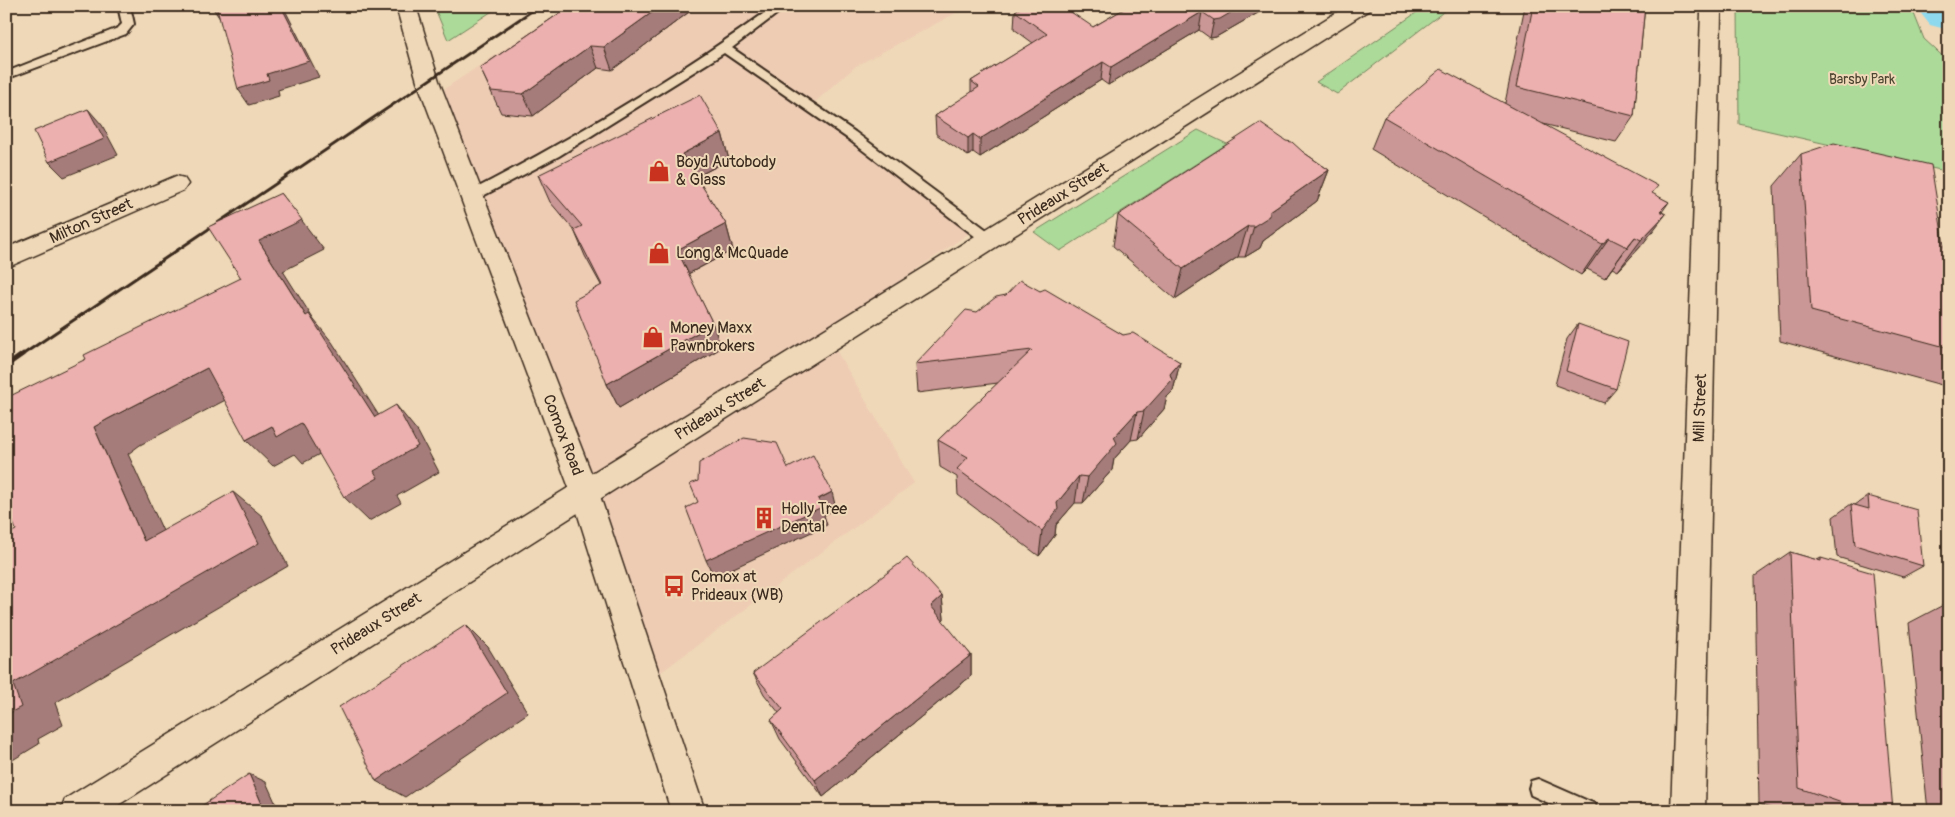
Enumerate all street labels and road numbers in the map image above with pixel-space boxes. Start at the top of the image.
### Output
street label: Prideaux Street [1014,158,1112,230]
street label: Milton Street [46,194,136,248]
street label: Prideaux Street [671,373,769,445]
street label: Mill Street [1689,373,1711,443]
street label: Comox Road [538,392,588,478]
street label: Prideaux Street [327,588,425,660]

